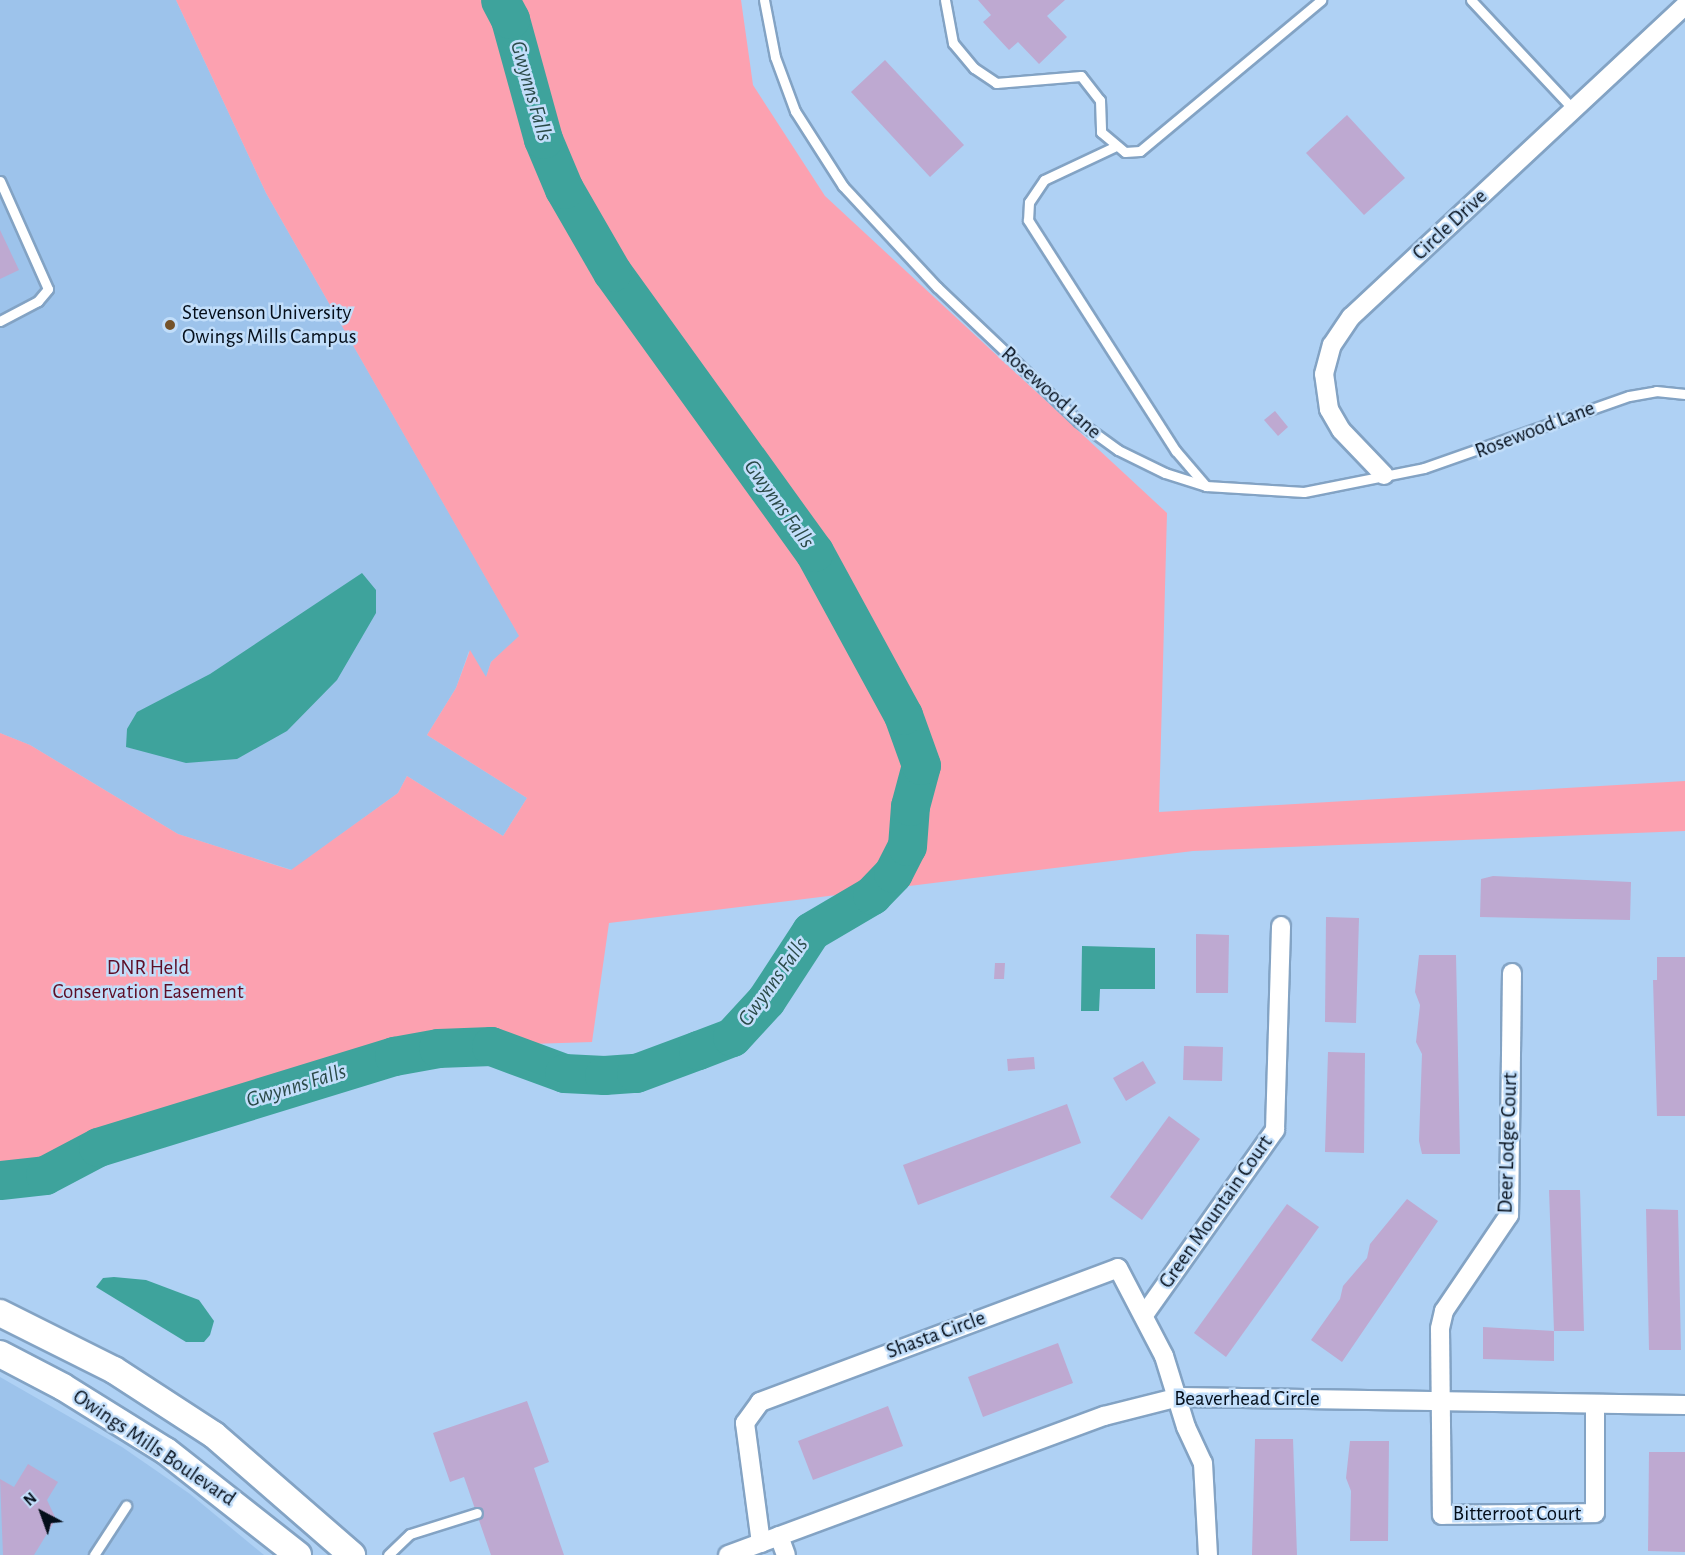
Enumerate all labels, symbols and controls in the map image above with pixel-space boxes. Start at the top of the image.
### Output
water label: Gwynns Falls [504,38,558,144]
street label: Circle Drive [1407,184,1493,266]
place label: Stevenson University Owings Mills Campus [182,300,357,350]
marker: Stevenson University Owings Mills Campus [163,318,177,332]
street label: Rosewood Lane [996,341,1106,445]
street label: Rosewood Lane [1472,396,1598,464]
water label: Gwynns Falls [738,455,820,553]
water label: Gwynns Falls [732,933,814,1031]
park label: DNR Held Conservation Easement [52,955,244,1005]
water label: Gwynns Falls [243,1058,349,1114]
street label: Deer Lodge Court [1493,1072,1523,1214]
street label: Green Mountain Court [1154,1131,1278,1293]
street label: Shasta Circle [883,1305,989,1365]
street label: Owings Mills Boulevard [68,1384,240,1512]
street label: Beaverhead Circle [1174,1386,1320,1412]
north arrow [12,1483,72,1543]
text: N [21,1490,40,1509]
street label: Bitterroot Court [1453,1501,1581,1527]

